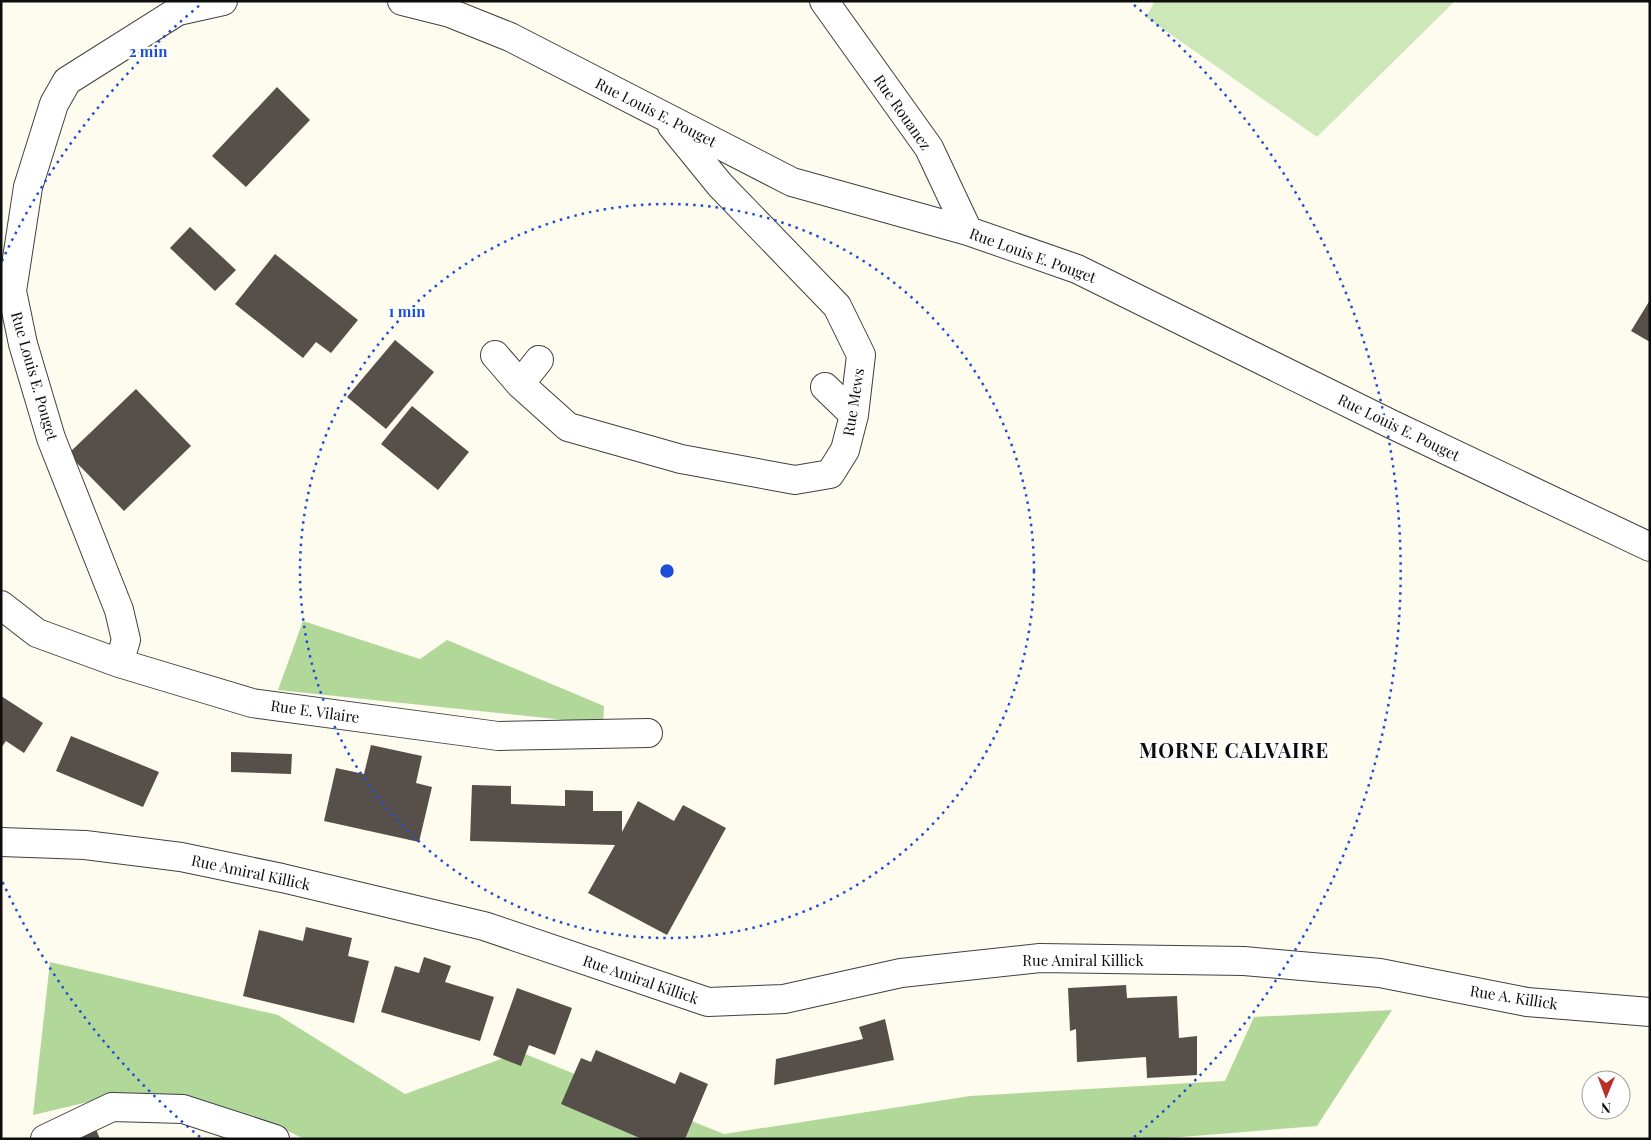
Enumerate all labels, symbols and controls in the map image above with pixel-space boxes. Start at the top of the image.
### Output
text: 2 min [129,41,168,61]
street label: Rue Rouanez [870,70,936,154]
street label: Rue Louis E. Pouget [592,73,721,151]
street label: Rue Louis E. Pouget [967,223,1100,287]
text: 1 min [389,301,426,321]
street label: Rue Louis E. Pouget [7,309,63,443]
street label: Rue Mews [838,367,868,437]
street label: Rue Louis E. Pouget [1335,389,1464,465]
centre of rings [658,562,676,580]
street label: Rue E. Vilaire [269,695,361,727]
district label: MORNE CALVAIRE [1139,736,1329,763]
street label: Rue Amiral Killick [190,850,313,895]
street label: Rue Amiral Killick [580,950,702,1008]
street label: Rue Amiral Killick [1022,950,1144,970]
street label: Rue A. Killick [1469,980,1560,1014]
north arrow [1581,1070,1631,1120]
text: N [1601,1099,1611,1118]

